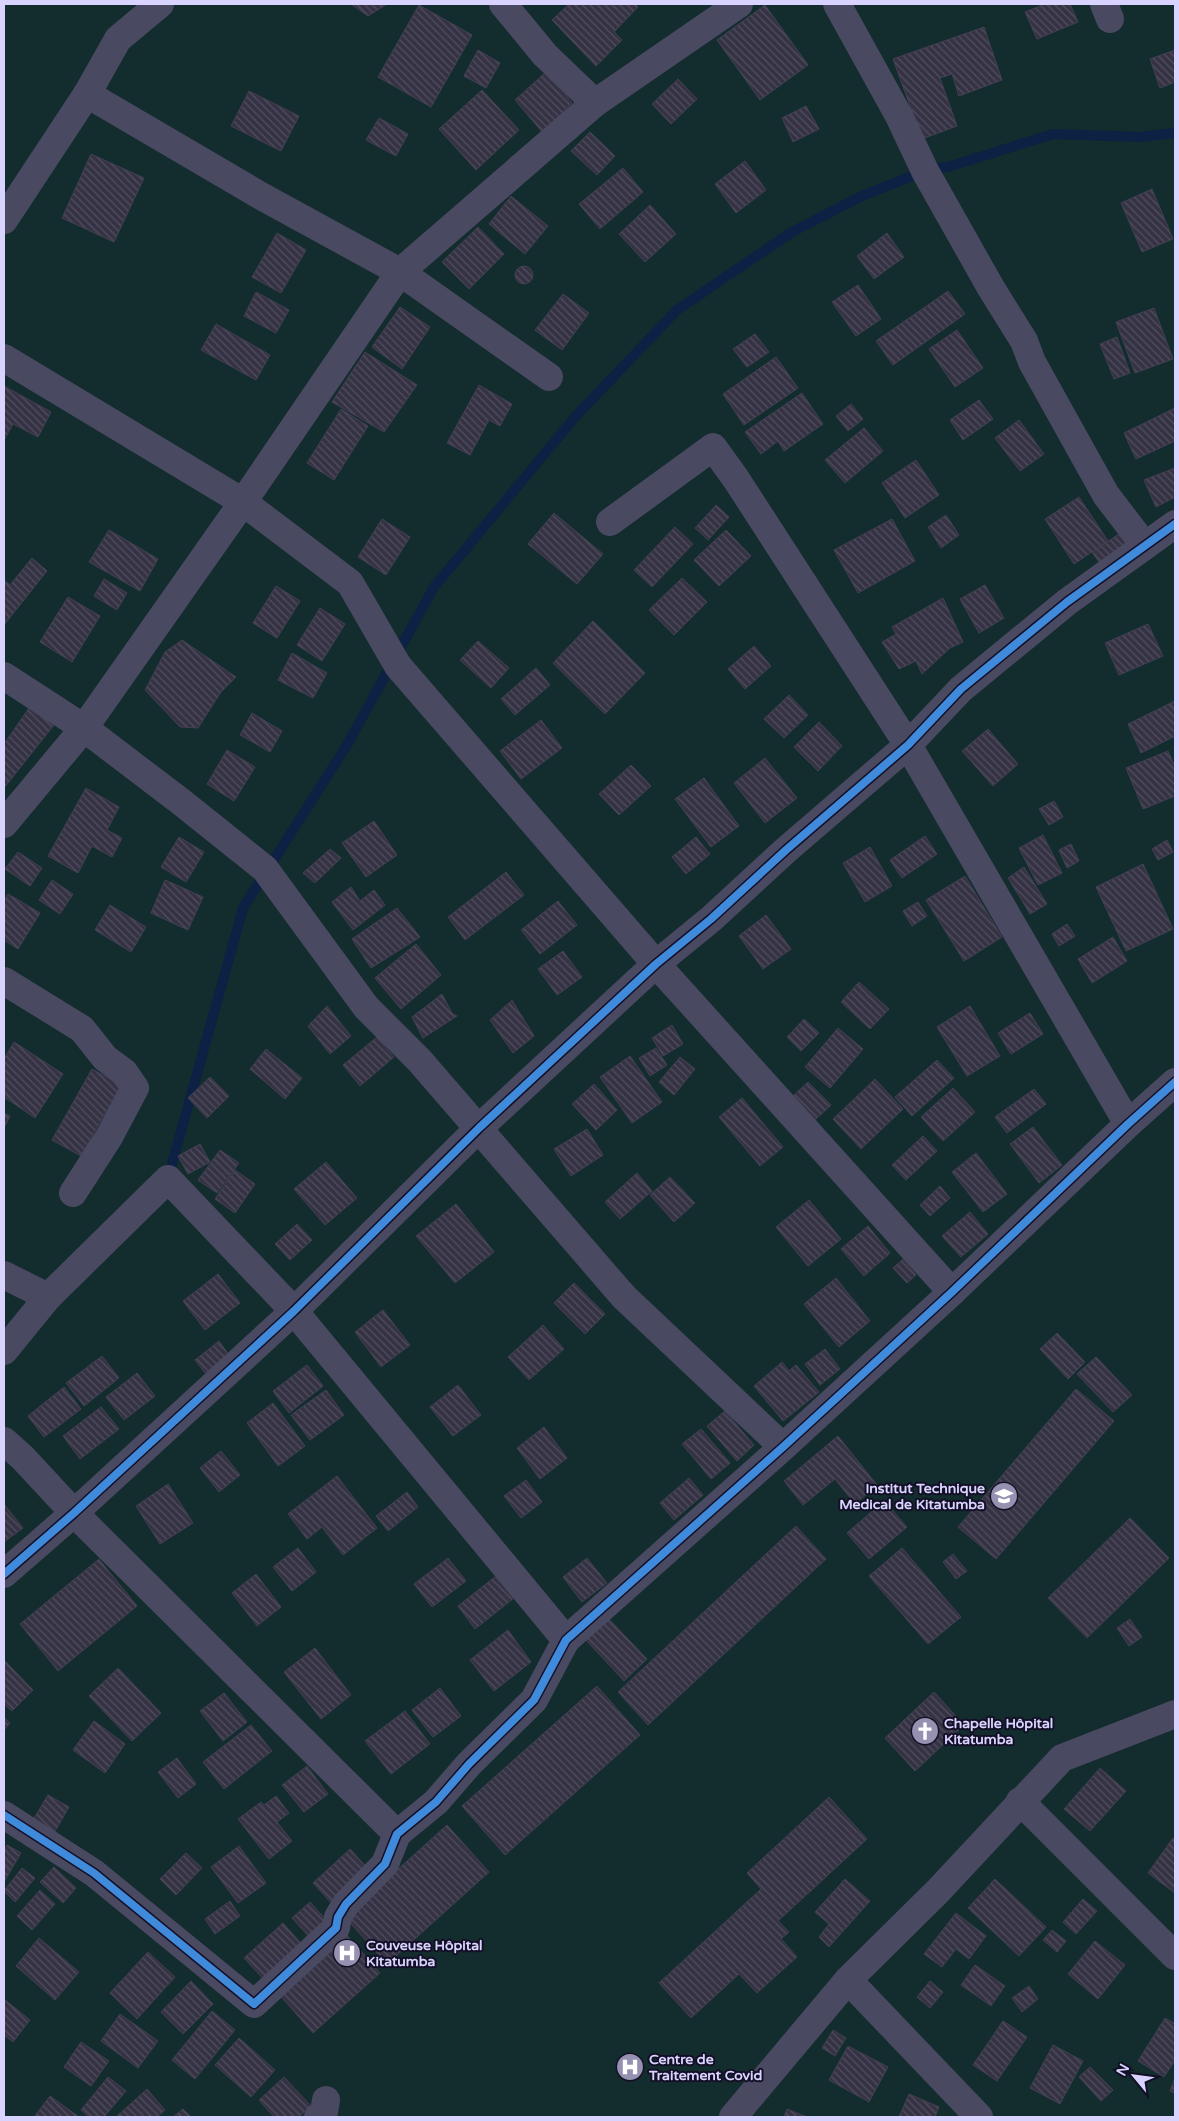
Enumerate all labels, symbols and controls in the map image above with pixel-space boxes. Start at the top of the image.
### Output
place label: Institut Technique Medical de Kitatumba [839,1480,985,1513]
school or university icon: Institut Technique Medical de Kitatumba [989,1481,1019,1511]
place label: Chapelle Hôpital Kitatumba [944,1715,1053,1748]
church icon: Chapelle Hôpital Kitatumba [910,1716,940,1746]
place label: Couveuse Hôpital Kitatumba [366,1937,483,1970]
hospital icon: Couveuse Hôpital Kitatumba [332,1938,362,1968]
place label: Centre de Traitement Covid [648,2051,763,2084]
north arrow [1109,2051,1159,2101]
hospital icon: Centre de Traitement Covid [615,2052,645,2082]
text: N [1113,2061,1133,2079]

